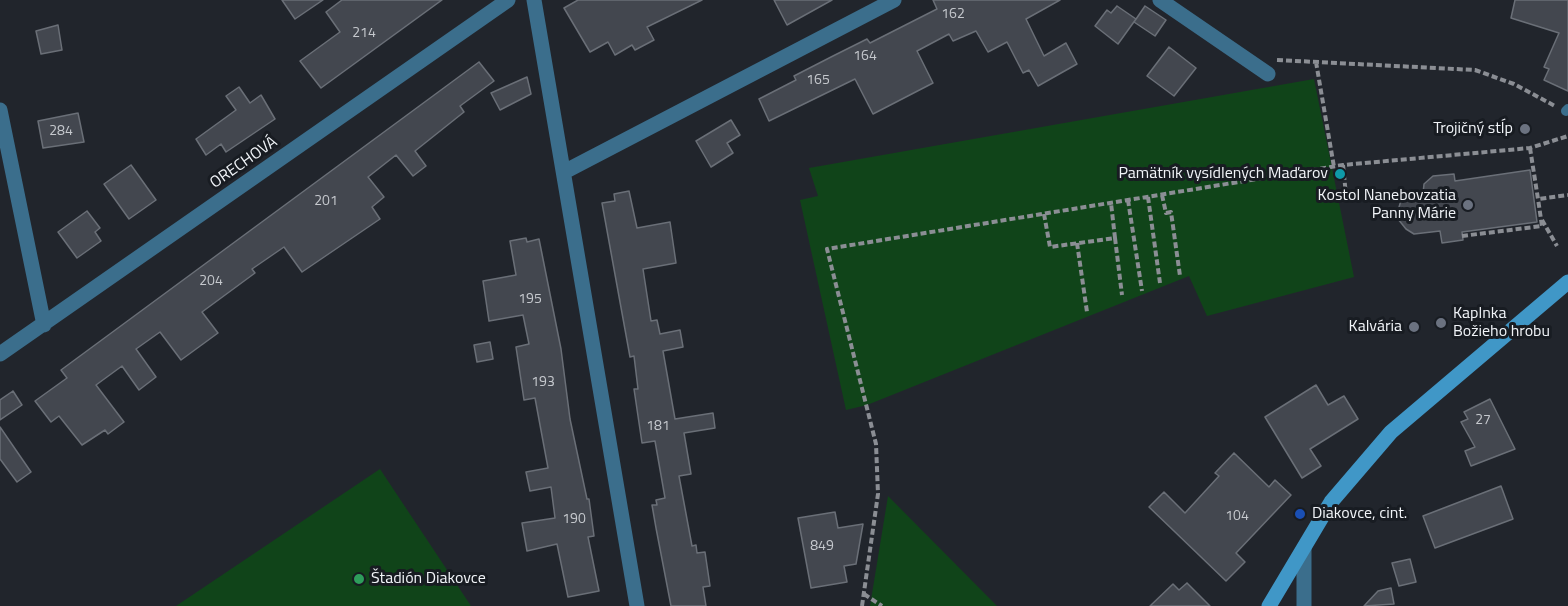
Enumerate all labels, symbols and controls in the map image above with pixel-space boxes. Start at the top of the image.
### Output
house number: 162 [941,7,965,23]
house number: 214 [352,26,376,42]
house number: 164 [853,49,877,65]
house number: 165 [806,73,830,89]
place label: Trojičný stĺp [1433,119,1513,139]
marker: Trojičný stĺp [1518,122,1532,136]
house number: 284 [49,124,73,140]
street label: ORECHOVÁ [207,133,281,193]
place label: Pamätník vysídlených Maďarov [1118,164,1328,184]
marker: Pamätník vysídlených Maďarov [1333,167,1347,181]
place label: Kostol Nanebovzatia Panny Márie [1318,186,1456,224]
house number: 201 [314,194,338,210]
marker: Kostol Nanebovzatia Panny Márie [1461,198,1475,212]
house number: 204 [199,274,223,290]
house number: 195 [518,292,542,308]
place label: Kaplnka Božieho hrobu [1453,304,1550,342]
marker: Kaplnka Božieho hrobu [1434,316,1448,330]
place label: Kalvária [1349,317,1402,337]
marker: Kalvária [1407,320,1421,334]
house number: 193 [531,375,555,391]
house number: 27 [1475,413,1491,429]
house number: 181 [646,419,670,435]
place label: Diakovce, cint. [1312,504,1407,524]
marker: Diakovce, cint. [1293,507,1307,521]
house number: 104 [1225,509,1249,525]
house number: 190 [562,512,586,528]
house number: 849 [810,539,834,555]
place label: Štadión Diakovce [371,569,486,589]
marker: Štadión Diakovce [352,572,366,586]

